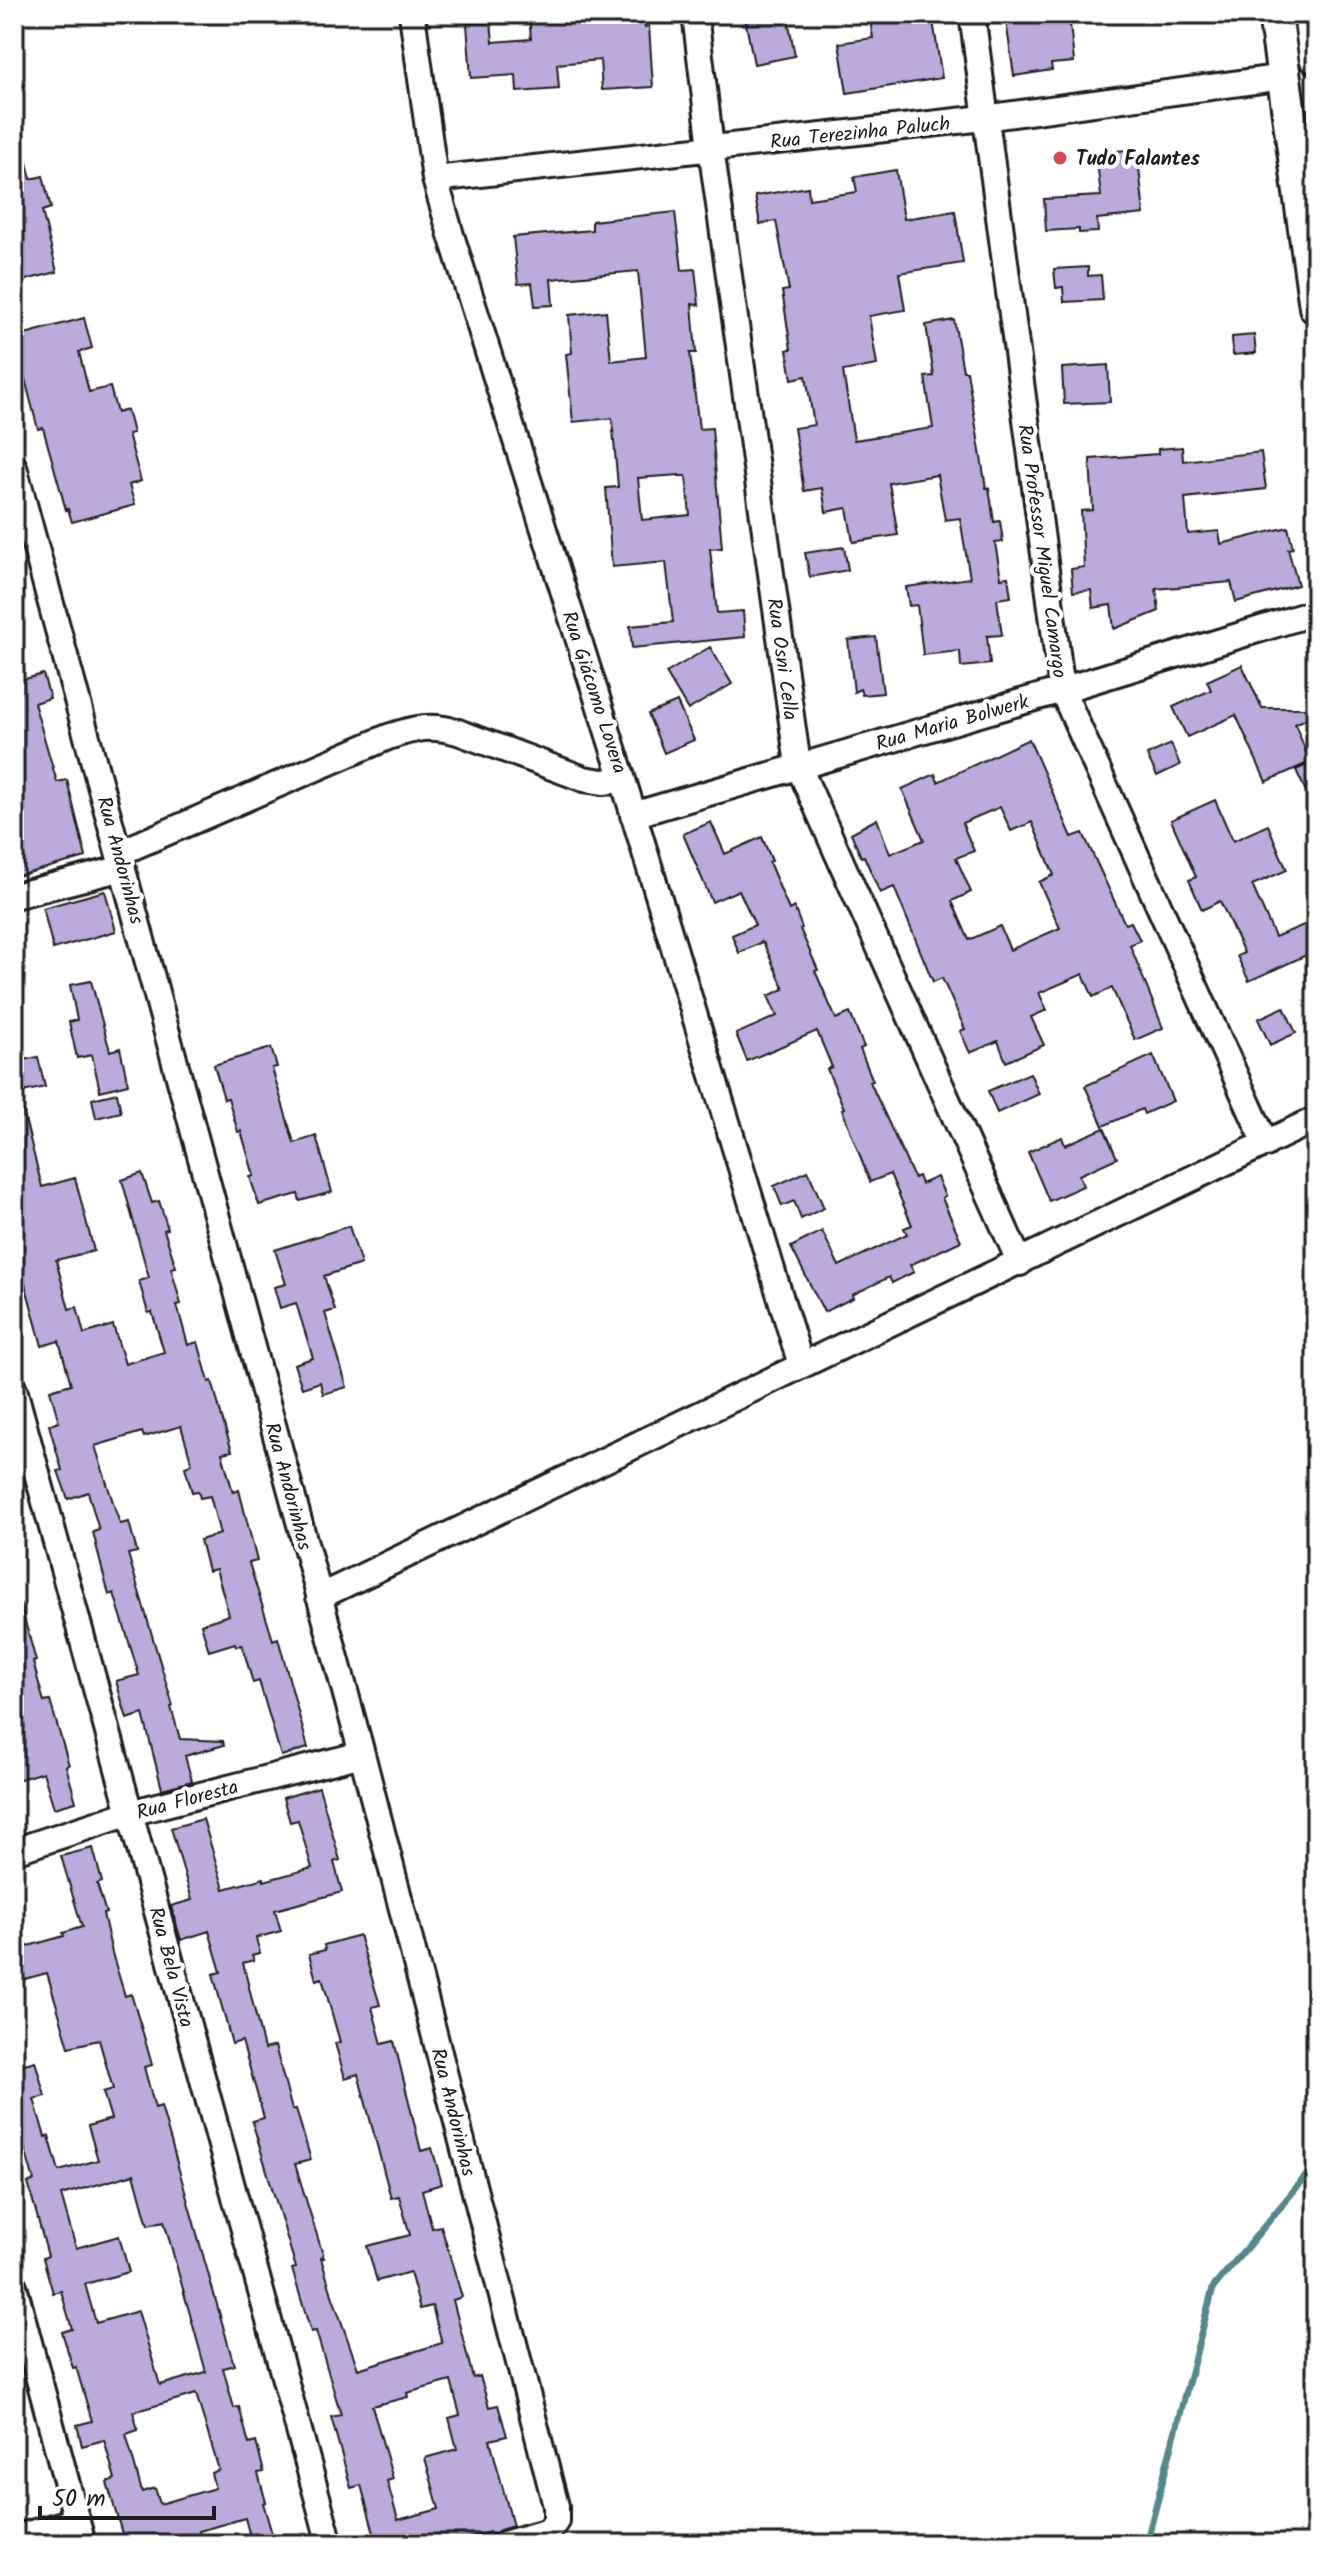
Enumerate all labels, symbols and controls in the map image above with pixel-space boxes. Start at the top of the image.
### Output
street label: Rua Terezinha Paluch [769,109,952,159]
place label: Tudo Falantes [1076,144,1201,176]
marker: Tudo Falantes [1051,149,1069,167]
street label: Rua Professor Miguel Camargo [1007,422,1075,680]
street label: Rua Osni Cella [757,596,805,722]
street label: Rua Giácomo Lovera [552,607,635,778]
street label: Rua Maria Bolwerk [872,687,1033,761]
street label: Rua Andorinhas [87,793,152,928]
street label: Rua Andorinhas [255,1419,320,1554]
street label: Rua Floresta [133,1772,242,1830]
street label: Rua Bela Vista [139,1904,202,2031]
street label: Rua Andorinhas [421,2045,484,2180]
scale bar [40,2470,214,2520]
text: 50 m [52,2480,106,2519]

